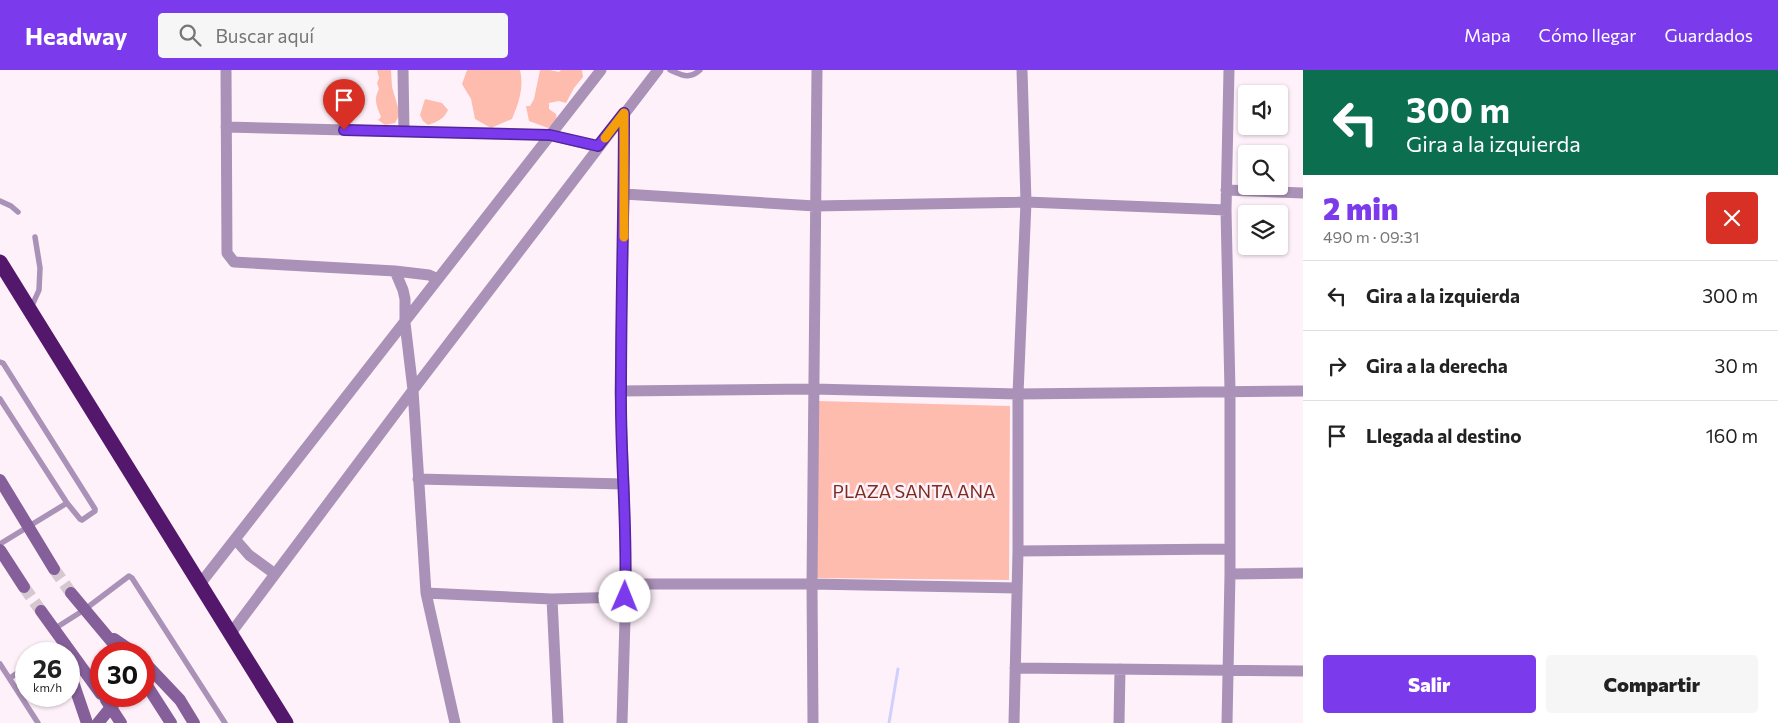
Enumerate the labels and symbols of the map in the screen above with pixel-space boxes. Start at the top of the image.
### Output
pin [323,79,365,130]
park label: PLAZA SANTA ANA [833,480,995,502]
position arrow [598,570,650,622]
speed limit sign: 30 [90,642,155,707]

